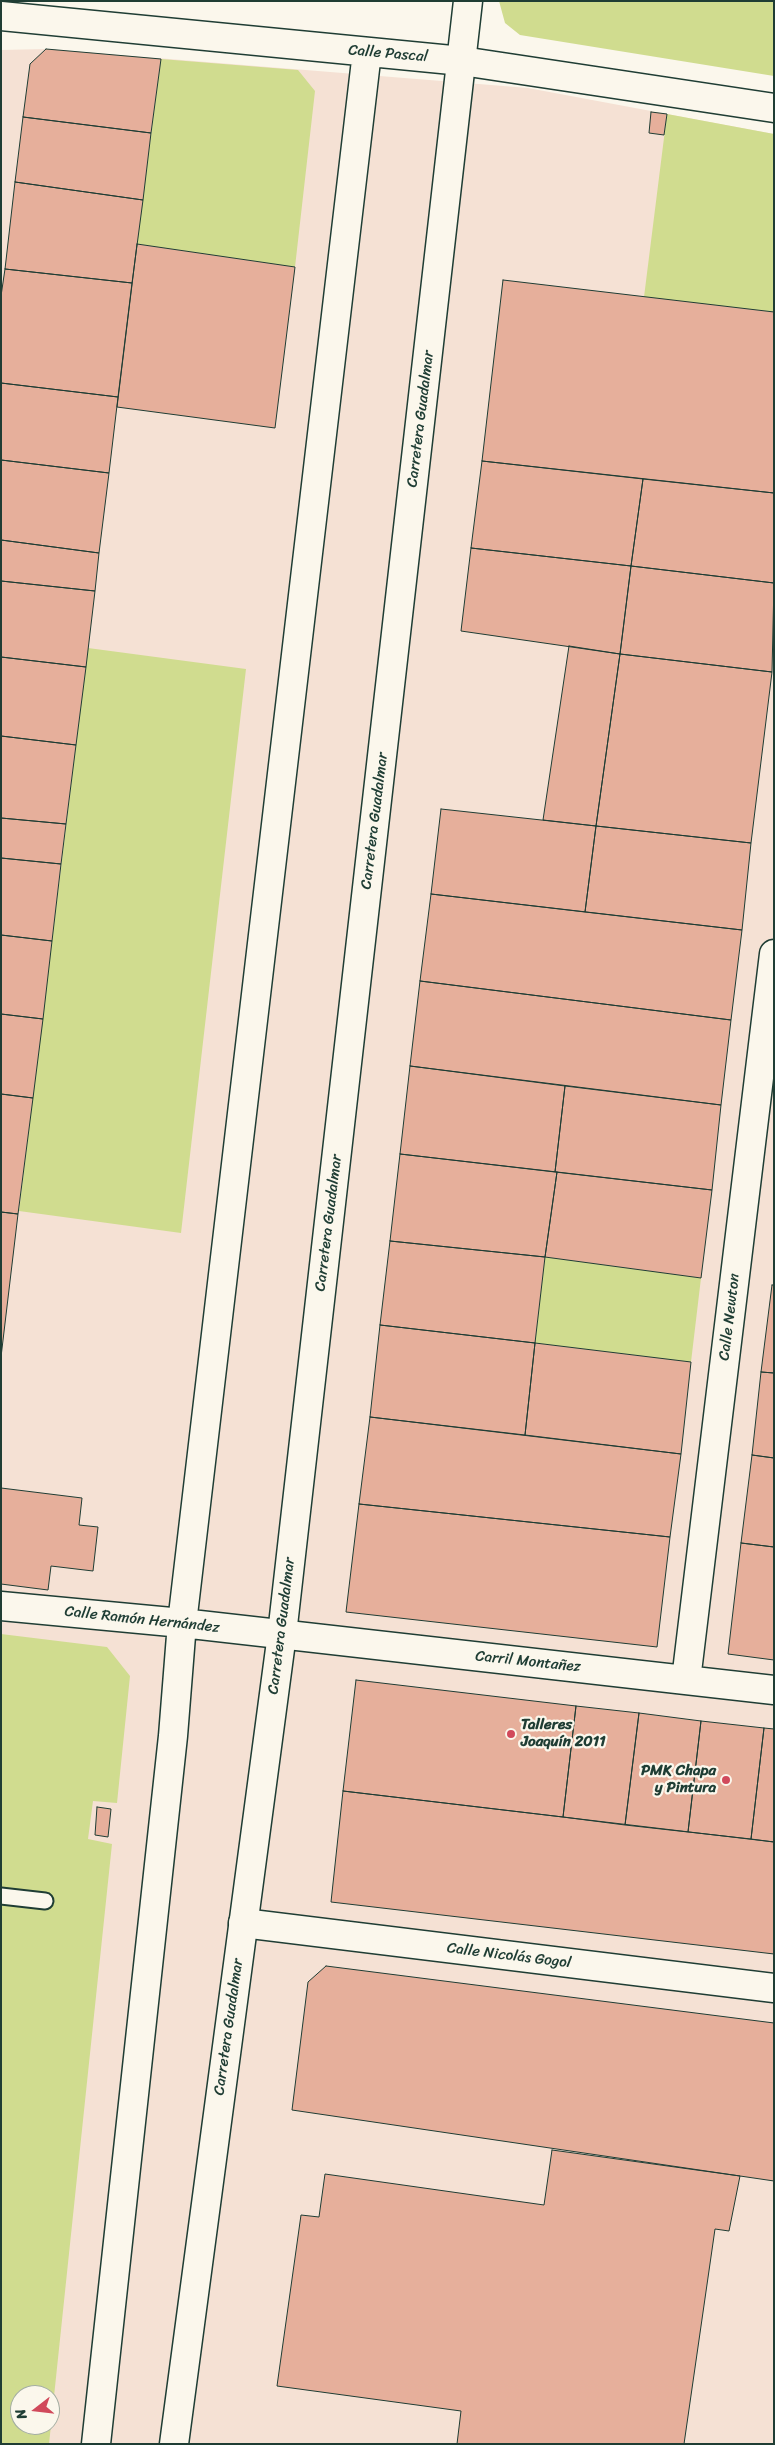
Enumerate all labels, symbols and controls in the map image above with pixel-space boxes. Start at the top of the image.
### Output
street label: Calle Pascal [347,42,429,66]
street label: Carretera Guadalmar [404,350,438,488]
street label: Carretera Guadalmar [358,752,392,890]
street label: Carretera Guadalmar [312,1154,346,1292]
street label: Calle Newton [716,1272,744,1362]
street label: Carretera Guadalmar [265,1557,299,1695]
street label: Calle Ramón Hernández [64,1603,220,1637]
street label: Carril Montañez [474,1648,582,1676]
place label: Talleres Joaquín 2011 [521,1716,606,1751]
marker: Talleres Joaquín 2011 [505,1728,517,1740]
place label: PMK Chapa y Pintura [641,1762,716,1797]
marker: PMK Chapa y Pintura [720,1774,732,1786]
street label: Calle Nicolás Gogol [446,1939,572,1973]
street label: Carretera Guadalmar [211,1958,247,2096]
north arrow [10,2385,60,2435]
text: N [8,2406,34,2422]

